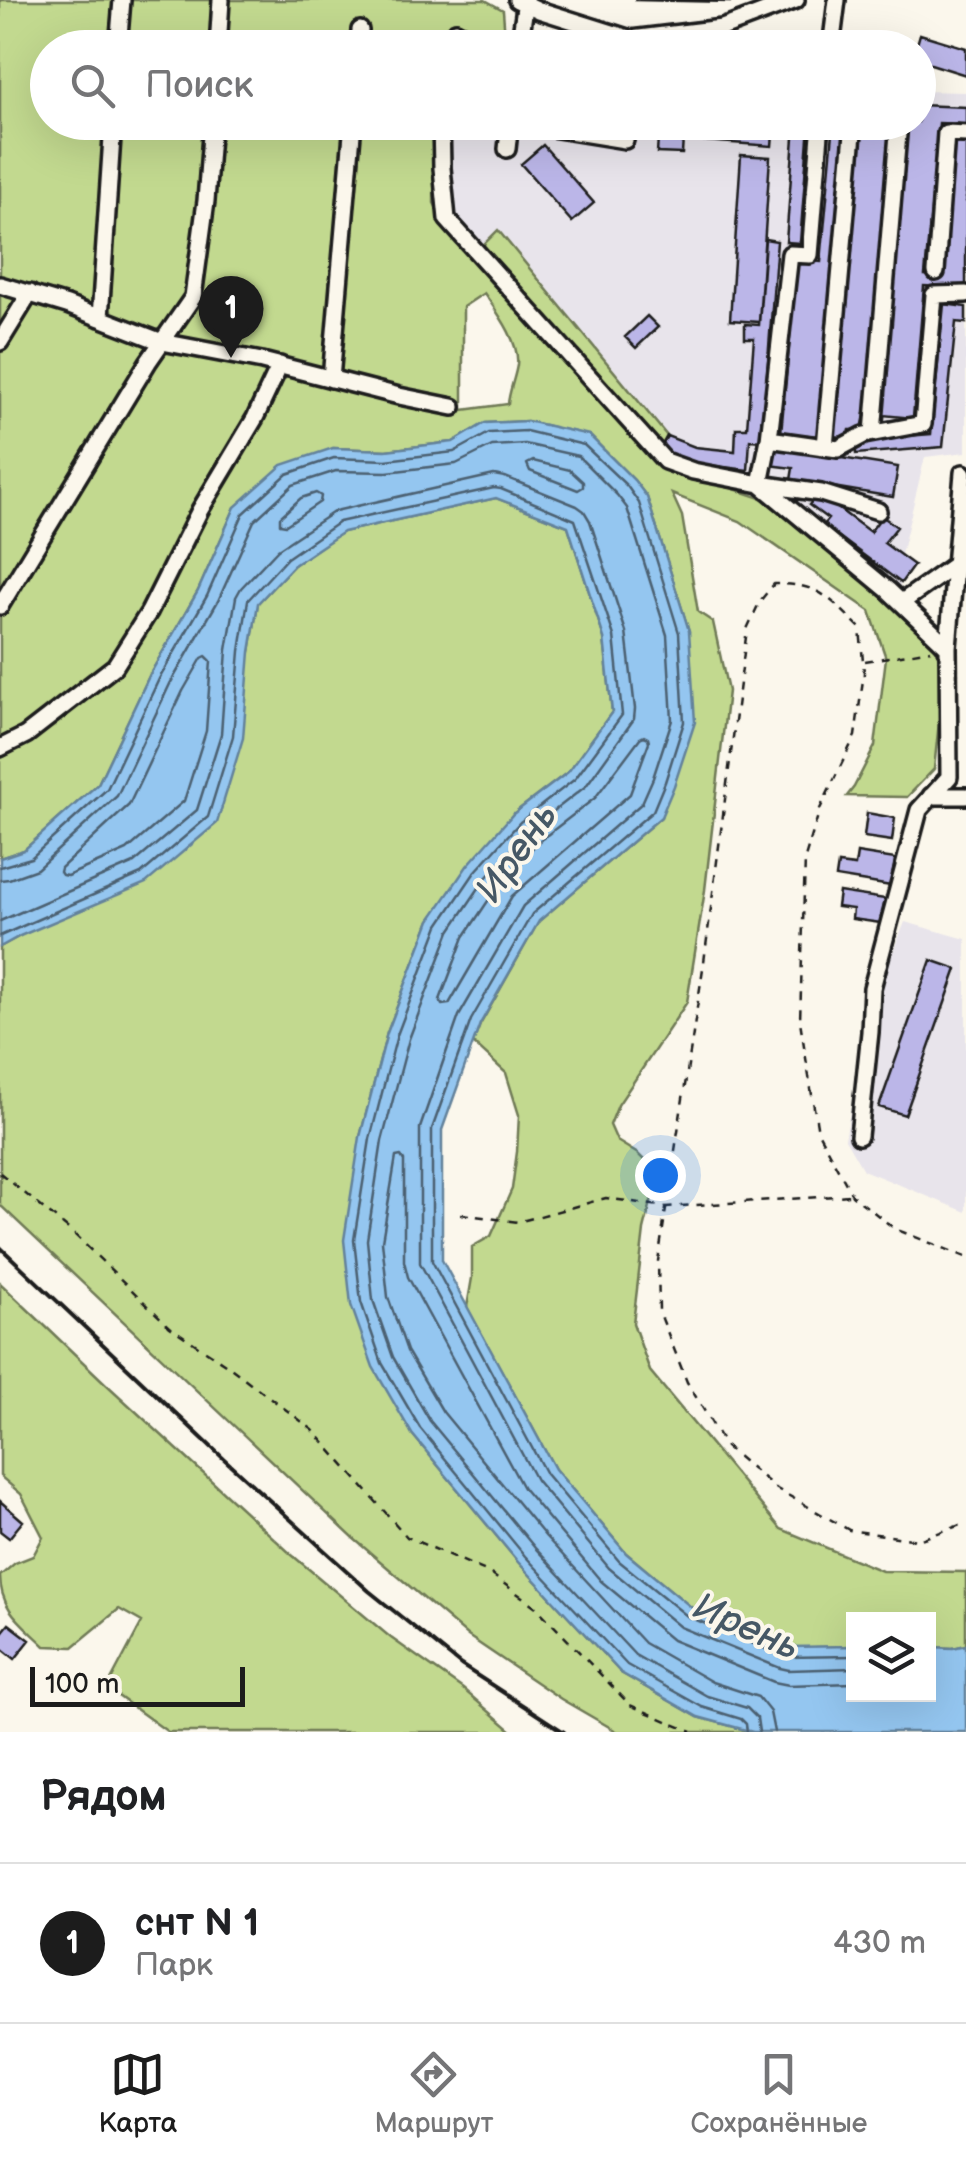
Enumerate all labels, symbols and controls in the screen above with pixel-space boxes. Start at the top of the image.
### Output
search box [30,30,936,140]
icon: search [65,58,120,113]
text: Поиск [145,63,253,108]
pin: 1 [198,276,264,358]
water label: Ирень [467,795,567,911]
your location [635,1150,686,1201]
water label: Ирень [686,1584,806,1670]
map controls [846,1612,936,1702]
button: layers [846,1612,936,1702]
scale bar [30,1662,245,1706]
text: 100 m [45,1668,119,1701]
text: Рядом [40,1772,167,1823]
text: снт N 1 [135,1901,259,1946]
text: 1 [66,1924,79,1963]
text: 430 m [833,1924,926,1963]
text: Парк [135,1946,213,1985]
tab: Карта [99,2047,177,2140]
tab: Маршрут [374,2047,493,2140]
tab: Сохранённые [691,2047,867,2140]

